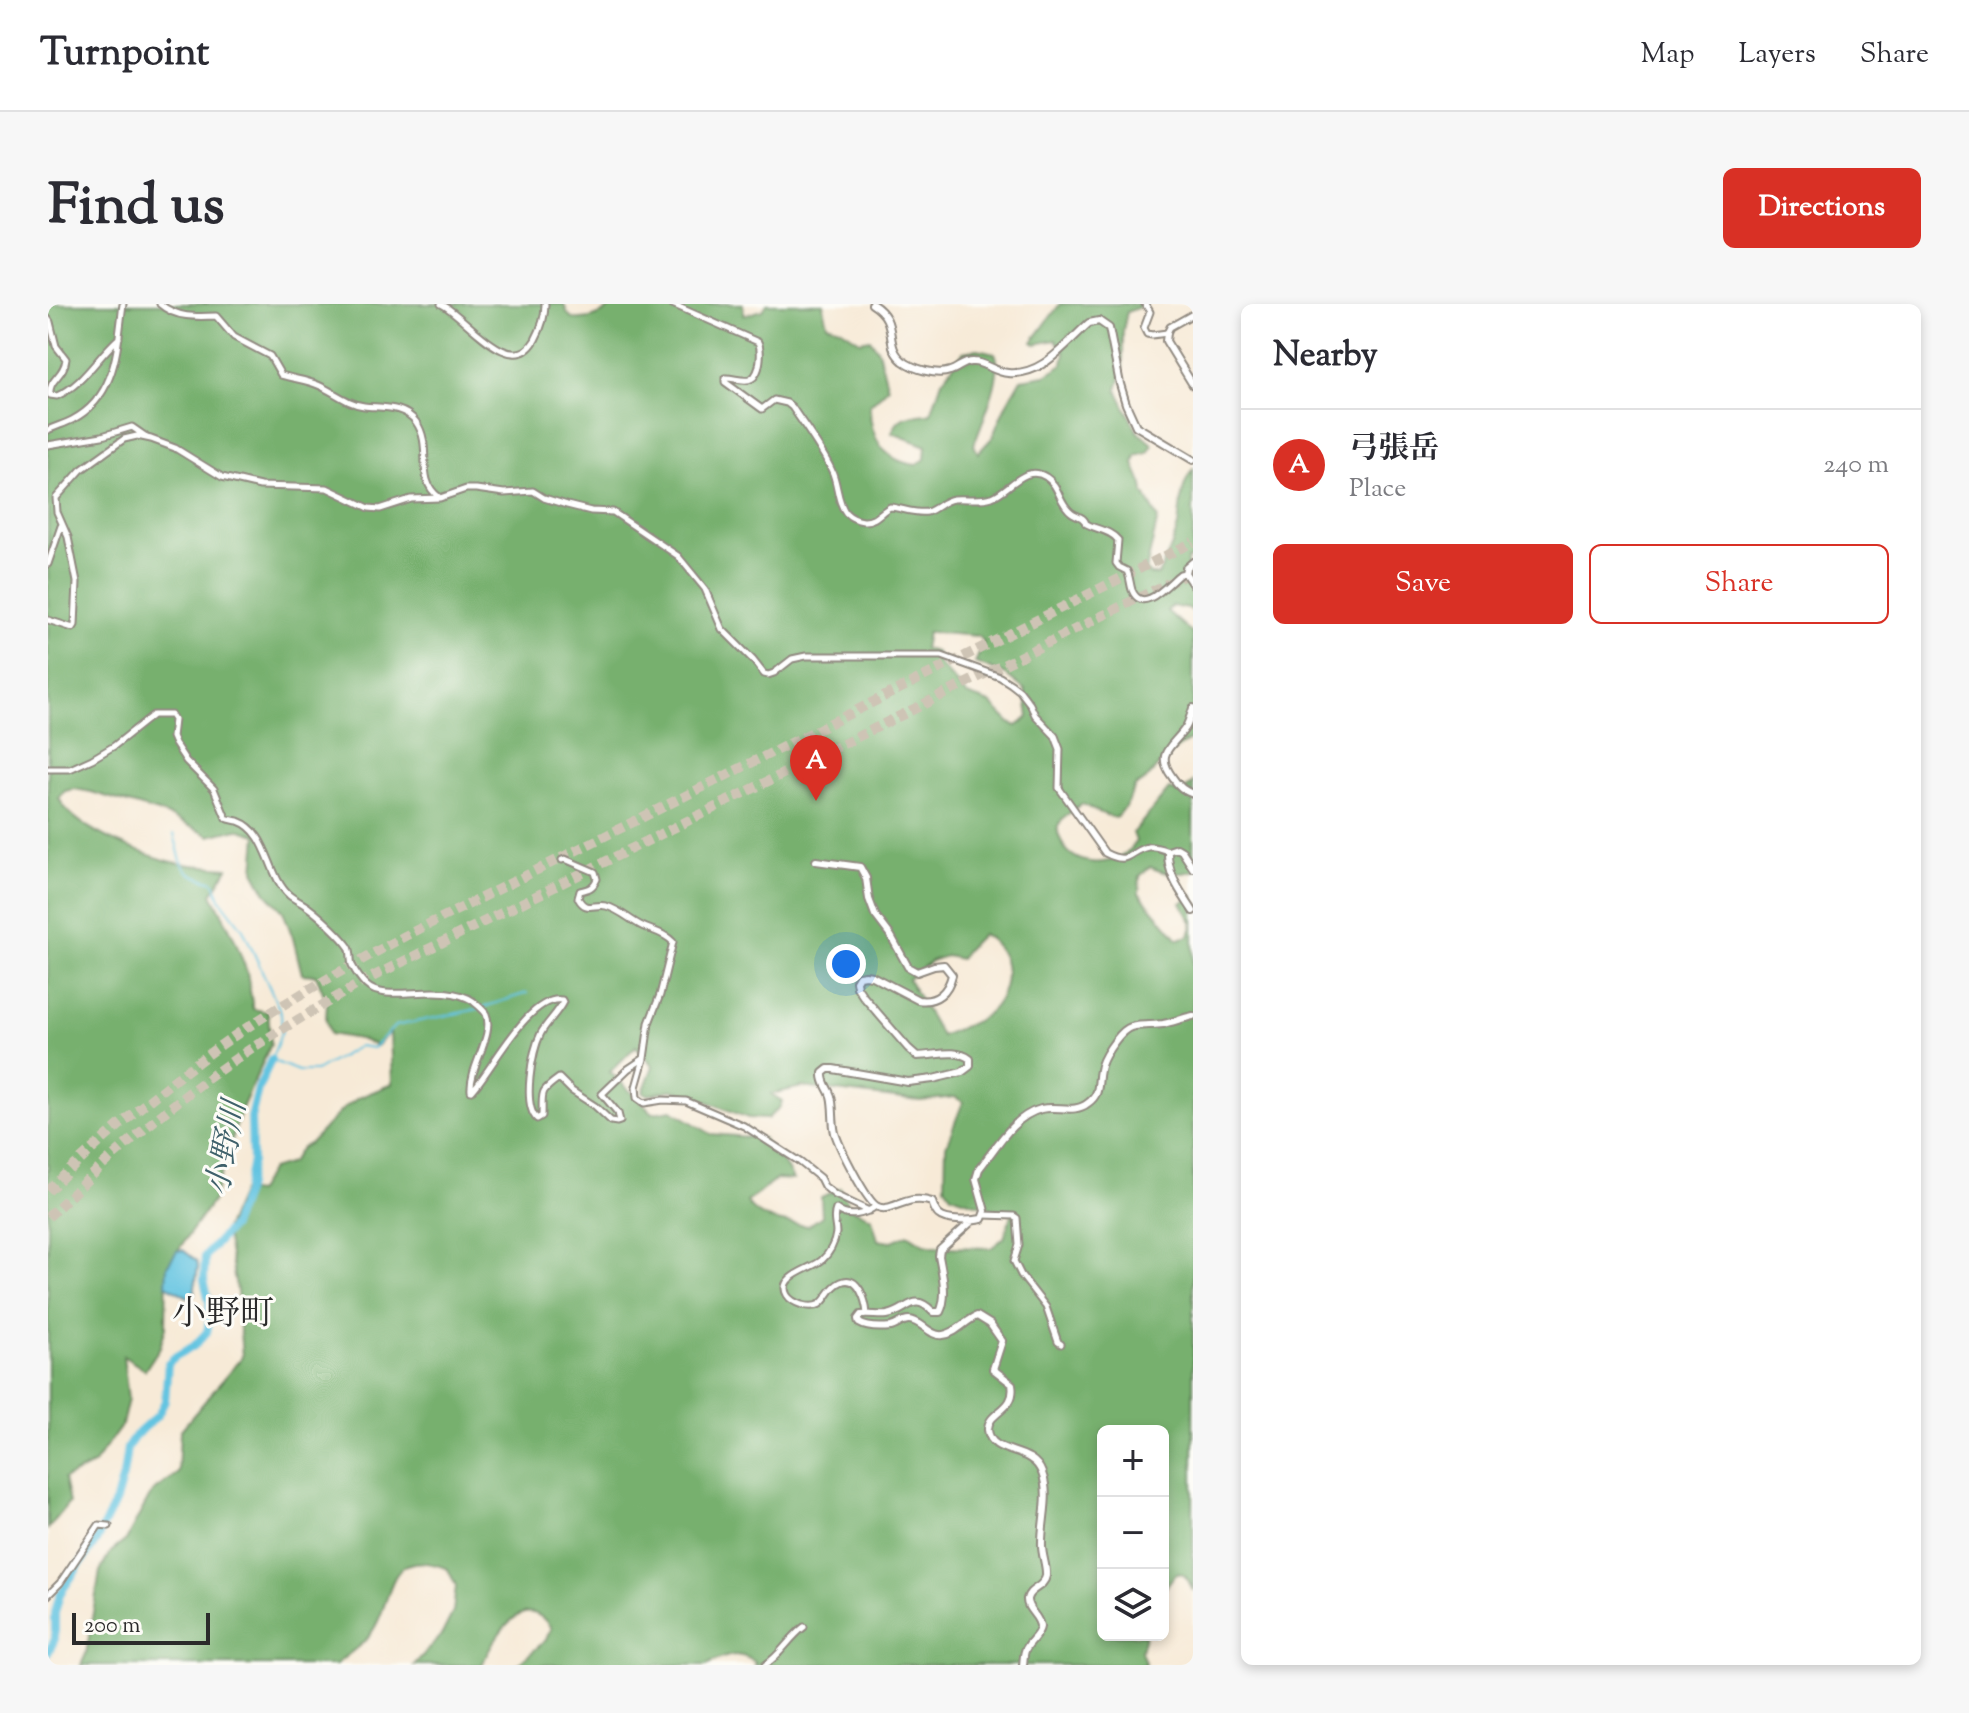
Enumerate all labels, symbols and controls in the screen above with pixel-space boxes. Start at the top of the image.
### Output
text: Turnpoint [40,28,209,82]
text: Map [1641,35,1694,75]
text: Layers [1738,35,1816,75]
text: Share [1860,35,1929,75]
text: Find us [48,168,224,249]
button: Directions [1723,168,1921,248]
text: Nearby [1273,332,1378,381]
text: 弓張岳 [1349,428,1439,471]
text: A [1288,447,1310,484]
text: 240 m [1823,447,1889,484]
text: Place [1349,471,1406,508]
button: Save [1273,544,1573,624]
button: Share [1589,544,1889,624]
pin: A [790,735,842,801]
your location [826,944,866,984]
water label: 小野川 [196,1094,260,1200]
district label: 小野町 [172,1291,274,1340]
map controls [1097,1425,1169,1641]
button: + [1097,1425,1169,1497]
button: − [1097,1497,1169,1569]
button: layers [1097,1569,1169,1641]
scale bar [72,1609,210,1645]
text: 200 m [84,1611,140,1643]

